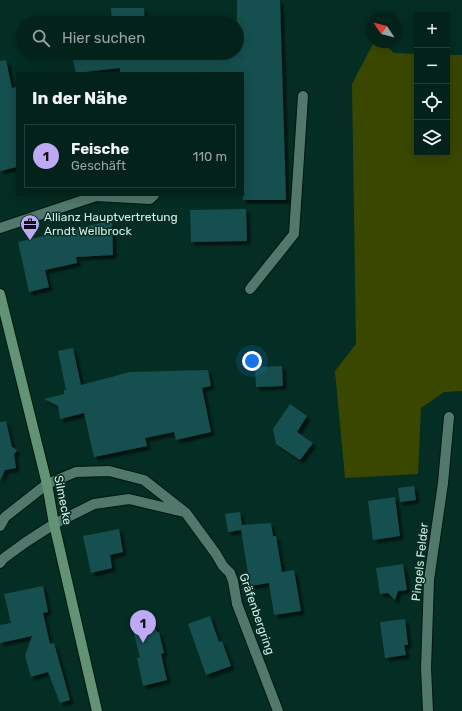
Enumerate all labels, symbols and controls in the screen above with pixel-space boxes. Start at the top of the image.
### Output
north arrow [366,12,402,48]
map controls [414,12,450,156]
button: + [414,12,450,48]
search box [16,16,244,60]
icon: search [30,27,52,49]
text: Hier suchen [62,29,145,47]
button: − [414,48,450,84]
button: locate [414,84,450,120]
text: In der Nähe [32,88,127,108]
button: layers [414,120,450,156]
text: Feische [71,140,129,158]
text: 1 [43,149,49,164]
text: 110 m [193,149,227,164]
text: Geschäft [71,158,126,173]
place label: Allianz Hauptvertretung Arndt Wellbrock [44,210,178,238]
office icon: Allianz Hauptvertretung Arndt Wellbrock [19,213,41,241]
your location [242,351,262,371]
street label: Silmecke [51,474,75,526]
street label: Pingels Felder [409,522,431,602]
street label: Gräfenbergring [237,572,277,656]
pin: 1 [130,610,156,643]

